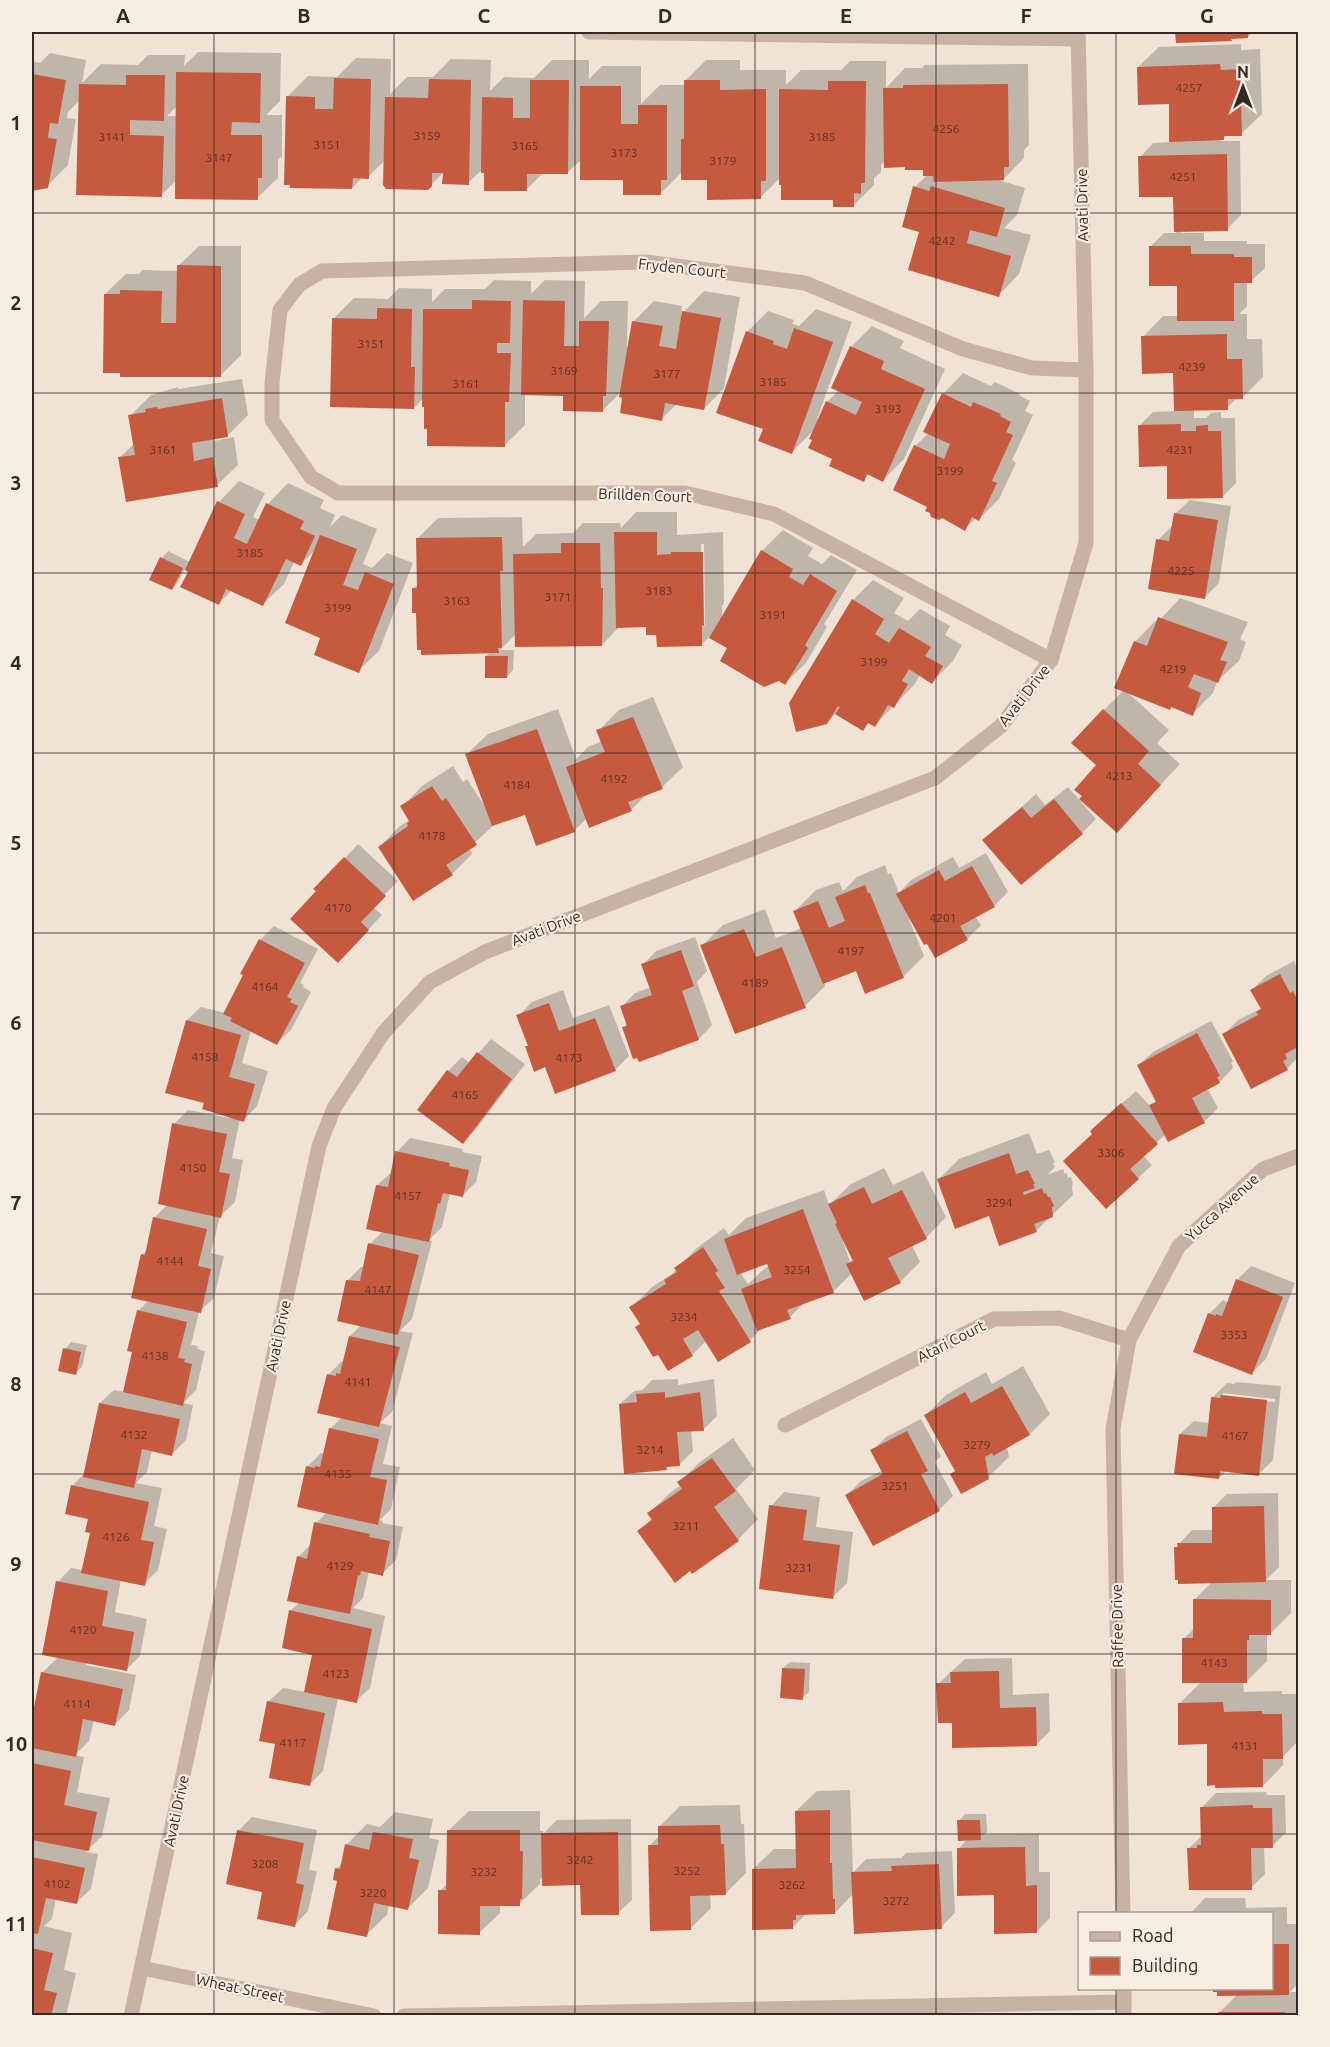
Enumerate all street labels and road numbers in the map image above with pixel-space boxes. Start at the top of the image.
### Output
street label: Avati Drive [1073,168,1091,242]
street label: Fryden Court [637,255,727,281]
street label: Brillden Court [598,485,692,505]
street label: Avati Drive [995,661,1053,729]
street label: Avati Drive [509,907,583,949]
street label: Yucca Avenue [1182,1170,1262,1244]
street label: Avati Drive [262,1299,294,1373]
street label: Atari Court [914,1317,988,1365]
street label: Raffee Drive [1108,1584,1126,1668]
street label: Avati Drive [160,1774,192,1848]
street label: Wheat Street [194,1970,286,2006]

